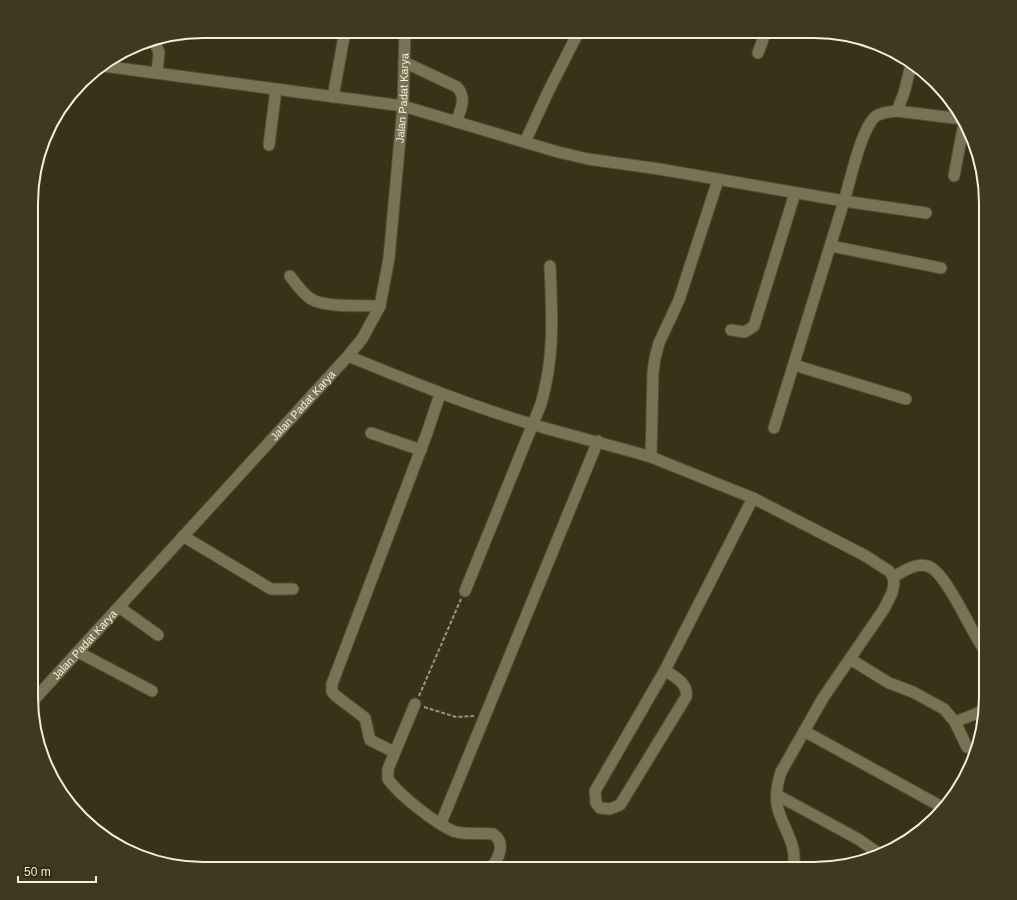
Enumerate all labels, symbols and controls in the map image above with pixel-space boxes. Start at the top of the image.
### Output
street label: Jalan Padat Karya [394,52,410,143]
street label: Jalan Padat Karya [268,368,338,443]
street label: Jalan Padat Karya [50,607,120,682]
scale bar [18,858,96,884]
text: 50 m [24,865,51,879]

